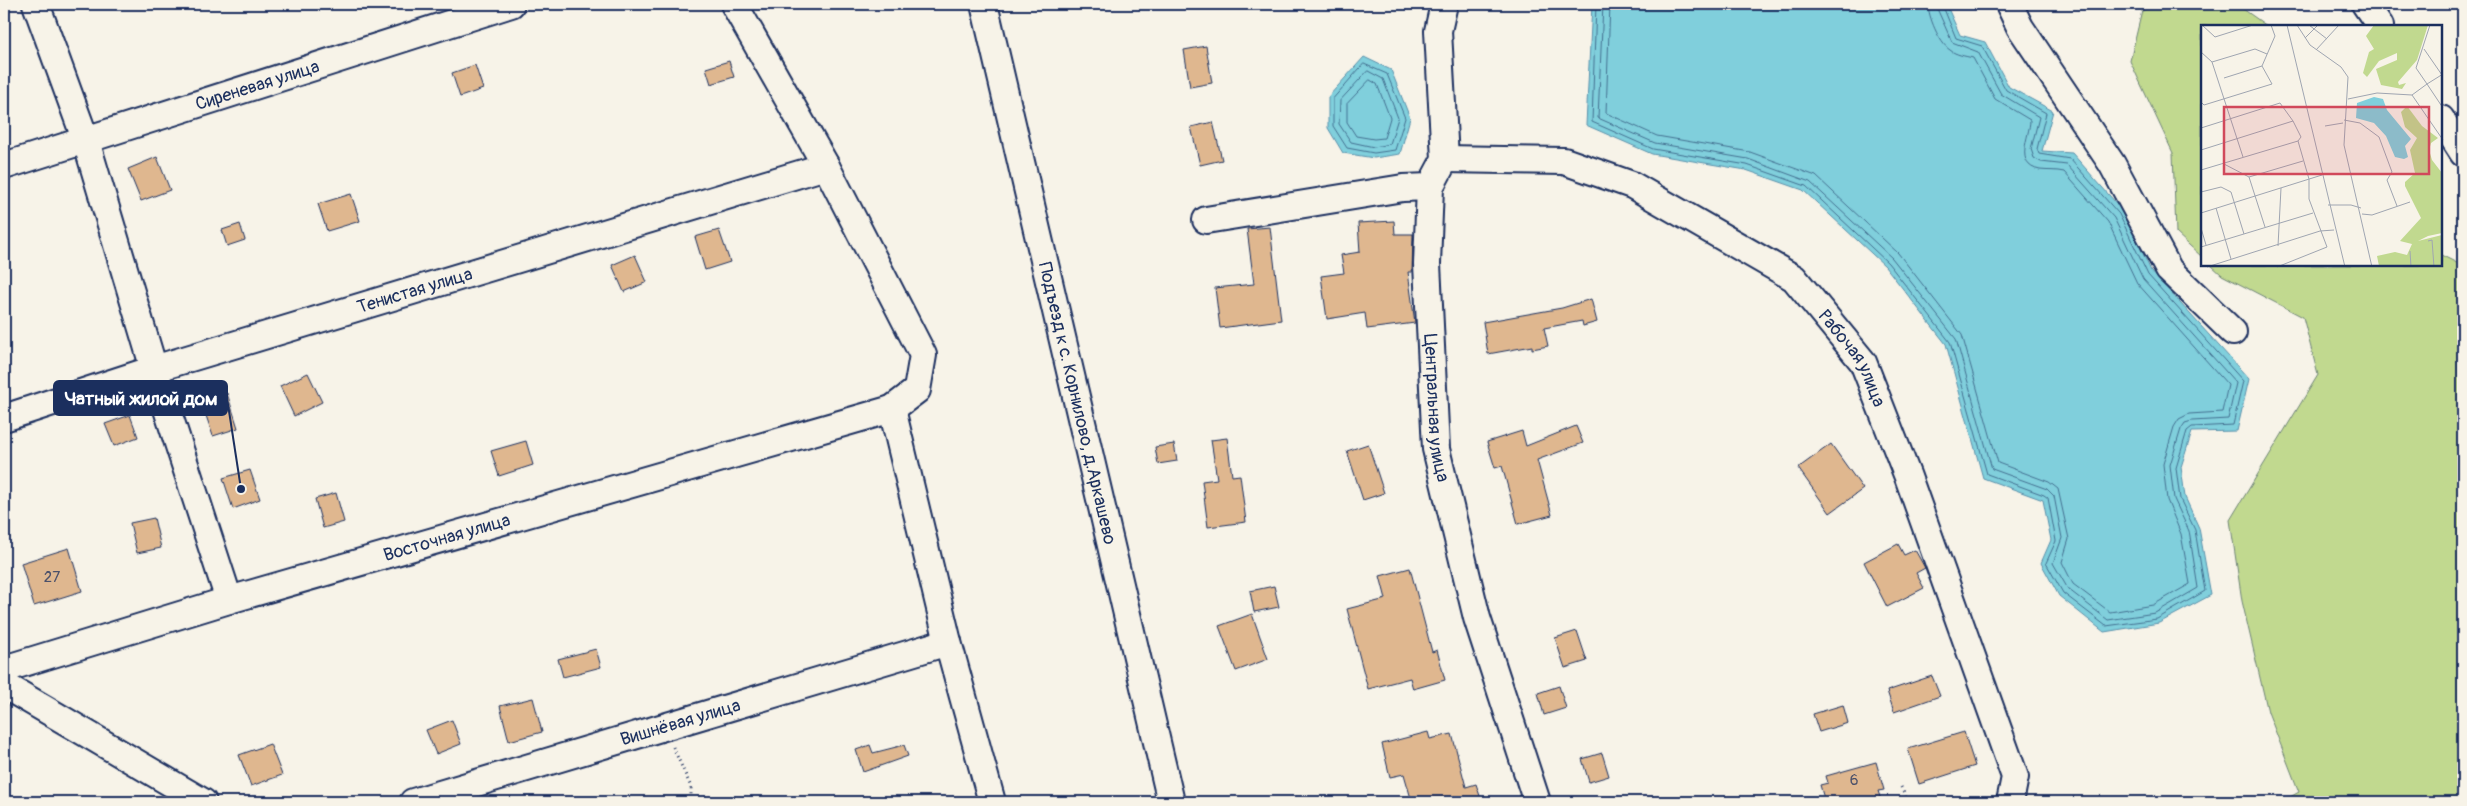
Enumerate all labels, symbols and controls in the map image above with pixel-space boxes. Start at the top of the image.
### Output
inset map [2201,25,2442,266]
street label: Сиреневая улица [193,54,322,116]
street label: Подъезд к с. Корнилово, д.Аркашево [1033,260,1122,547]
street label: Тенистая улица [354,262,475,319]
street label: Рабочая улица [1813,305,1891,410]
street label: Центральная улица [1419,333,1455,484]
callout: Чатный жилой дом [54,381,227,415]
text: Чатный жилой дом [65,387,217,411]
street label: Восточная улица [381,508,513,566]
house number: 27 [44,568,60,587]
street label: Вишнёвая улица [618,693,743,751]
house number: 6 [1850,771,1858,790]

